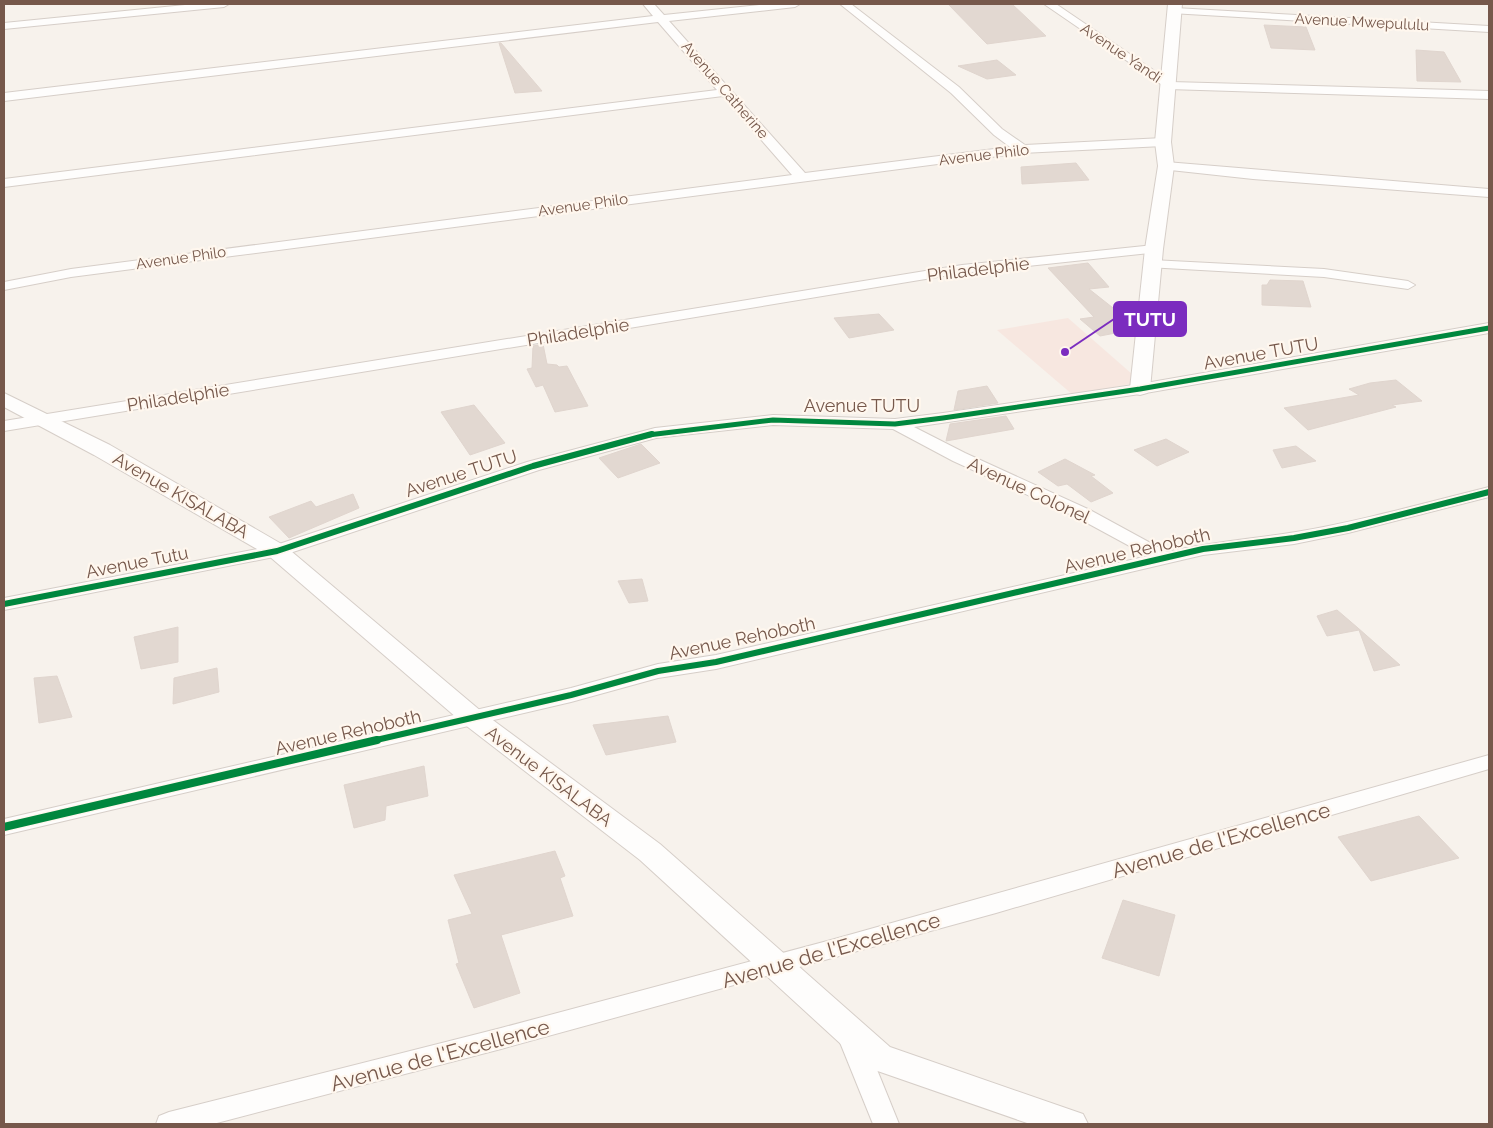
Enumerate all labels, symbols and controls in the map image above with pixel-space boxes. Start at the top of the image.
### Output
street label: Avenue Mwepululu [1294,9,1430,35]
street label: Avenue Yandi [1077,19,1165,87]
street label: Avenue Catherine [678,37,772,143]
street label: Avenue Philo [938,141,1030,169]
street label: Avenue Philo [537,190,629,220]
street label: Avenue Philo [135,243,227,273]
street label: Philadelphie [926,252,1031,286]
callout: TUTU [1114,302,1186,336]
text: TUTU [1124,308,1176,330]
street label: Philadelphie [525,314,631,350]
street label: Avenue TUTU [1202,333,1320,373]
street label: Philadelphie [125,379,231,415]
street label: Avenue TUTU [804,395,920,416]
street label: Avenue TUTU [402,445,520,501]
street label: Avenue KISALABA [109,448,253,542]
street label: Avenue Colonel [965,453,1094,528]
street label: Avenue Rehoboth [1062,523,1212,577]
street label: Avenue Tutu [84,542,190,582]
street label: Avenue Rehoboth [667,612,817,664]
street label: Avenue Rehoboth [273,705,423,759]
street label: Avenue KISALABA [482,722,616,830]
street label: Avenue de l'Excellence [1109,797,1333,883]
street label: Avenue de l'Excellence [719,907,943,993]
street label: Avenue de l'Excellence [328,1014,552,1096]

